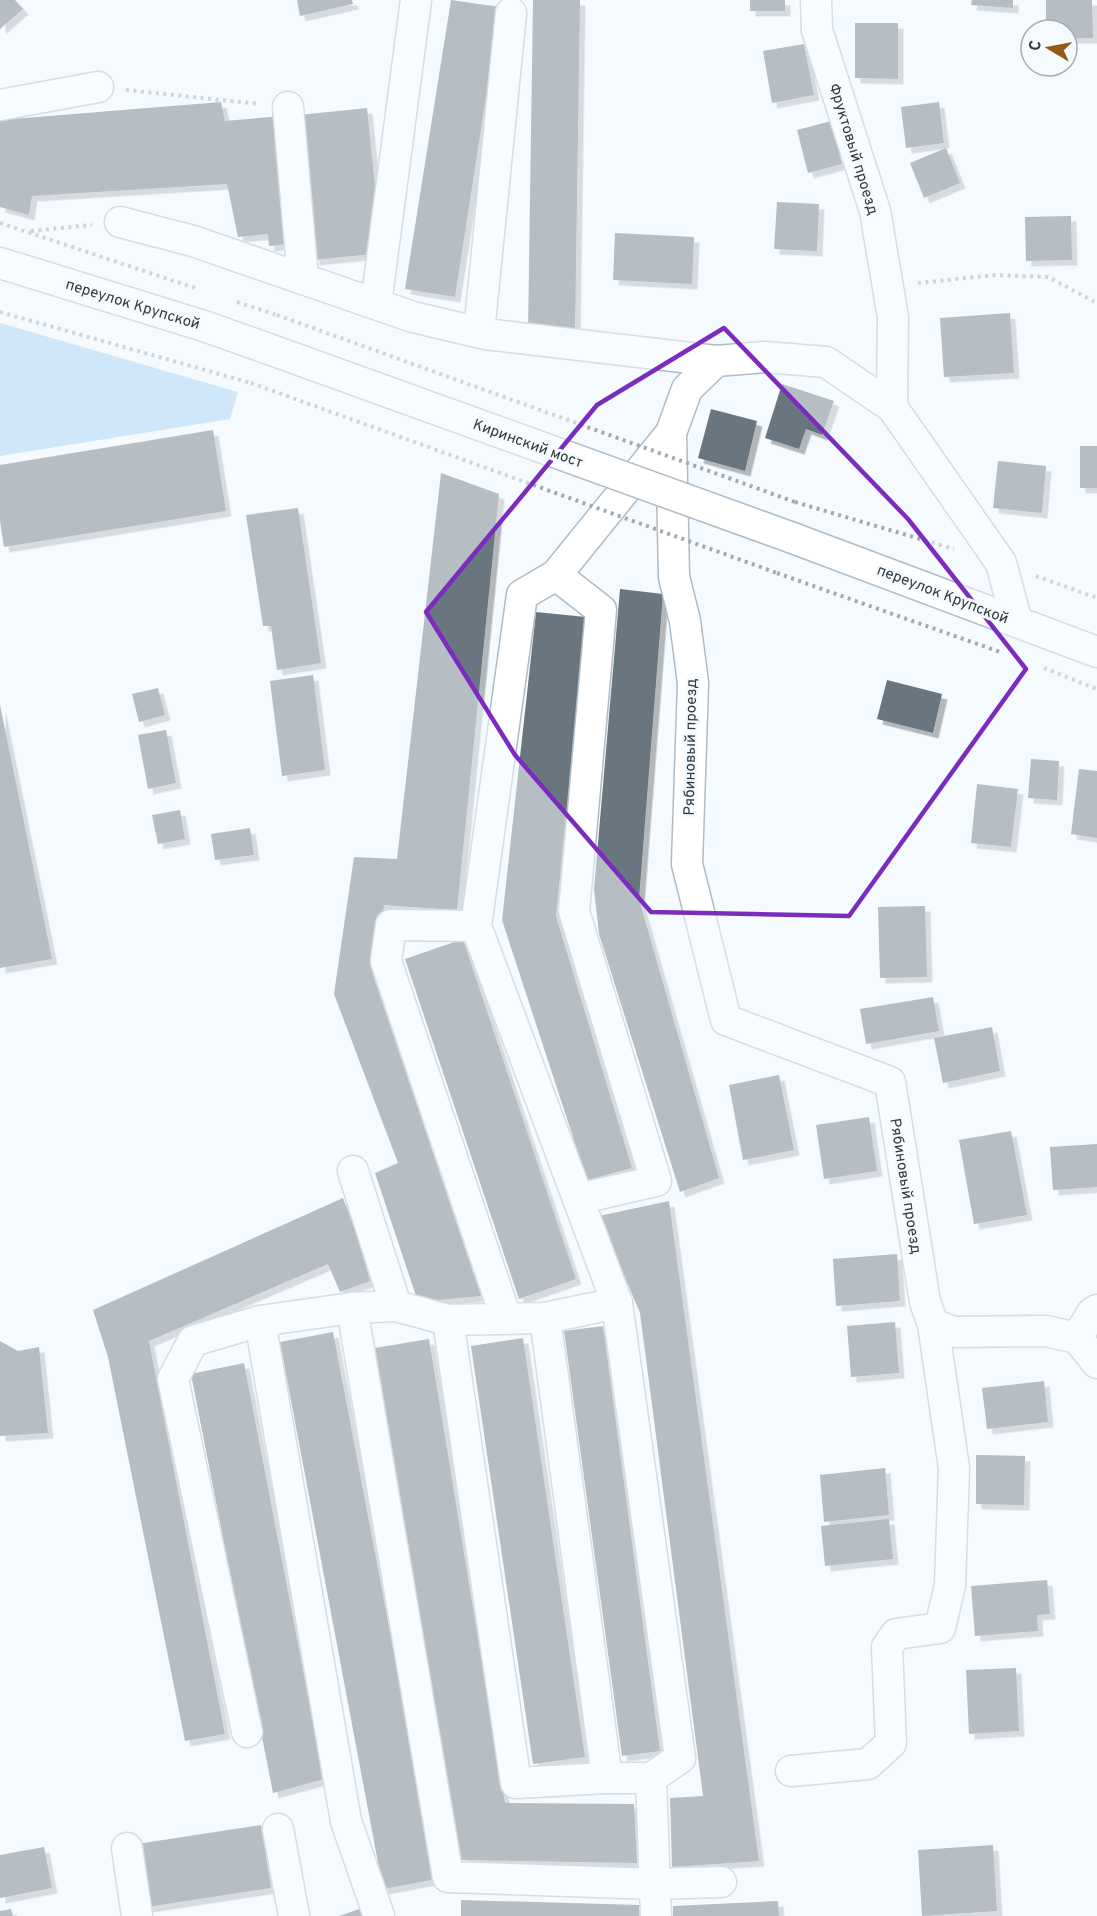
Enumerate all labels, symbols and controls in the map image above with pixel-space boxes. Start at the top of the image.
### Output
north arrow [1019,18,1079,78]
text: С [1025,39,1047,53]
street label: Фруктовый проезд [824,81,882,218]
street label: переулок Крупской [63,276,202,335]
street label: Киринский мост [470,416,585,473]
street label: переулок Крупской [874,562,1011,629]
street label: Рябиновый проезд [681,678,702,816]
street label: Рябиновый проезд [884,1117,925,1256]

